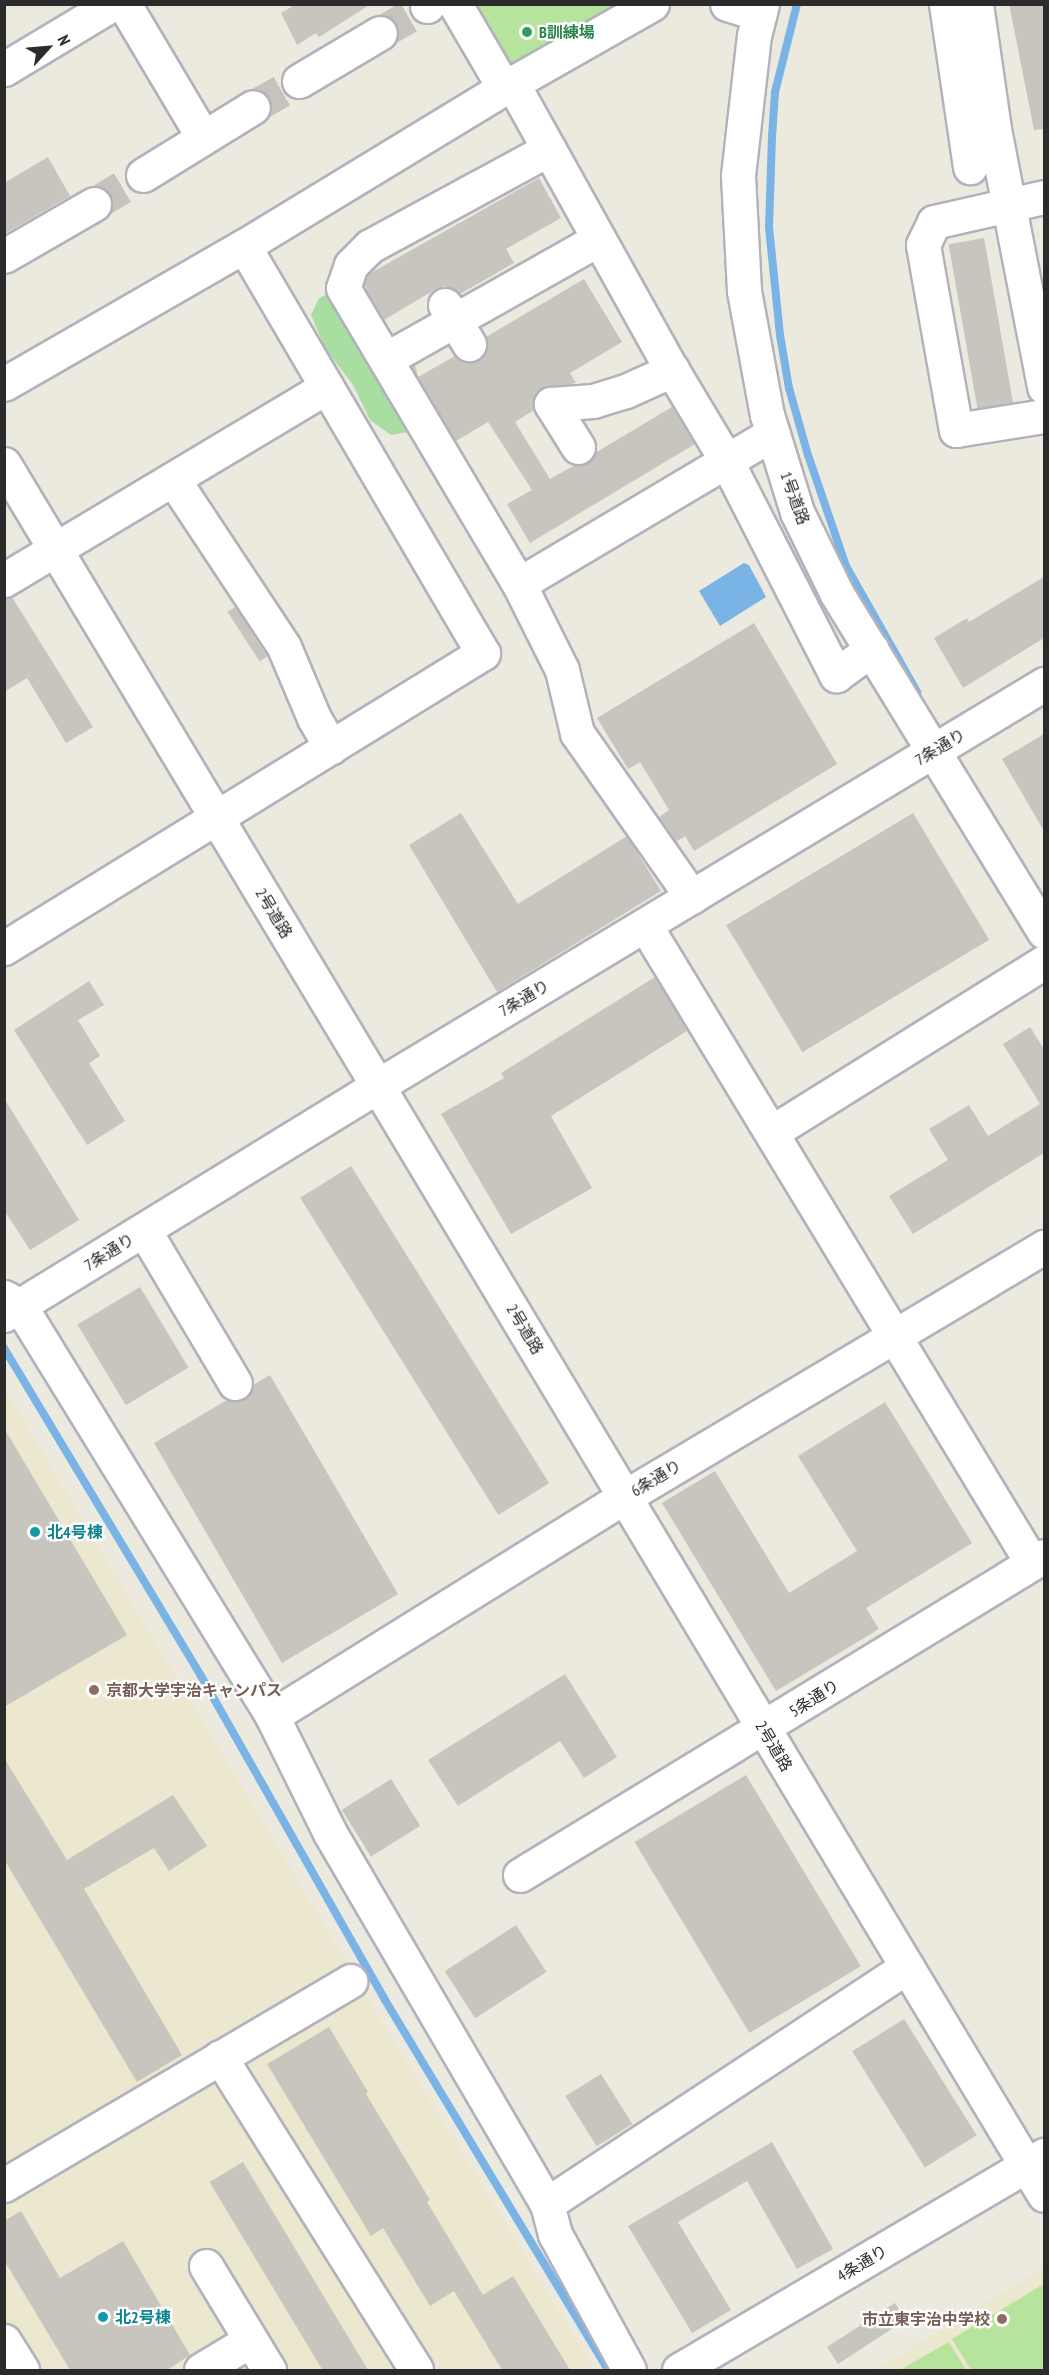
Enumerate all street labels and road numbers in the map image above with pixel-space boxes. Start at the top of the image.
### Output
street label: 1号道路 [777,469,813,527]
street label: 7条通り [911,725,969,769]
street label: 2号道路 [252,884,296,942]
street label: 7条通り [495,976,553,1020]
street label: 7条通り [81,1229,137,1275]
street label: 2号道路 [503,1300,547,1358]
street label: 6条通り [627,1456,685,1500]
street label: 5条通り [786,1675,842,1721]
street label: 2号道路 [752,1717,796,1775]
street label: 4条通り [833,2241,891,2285]

